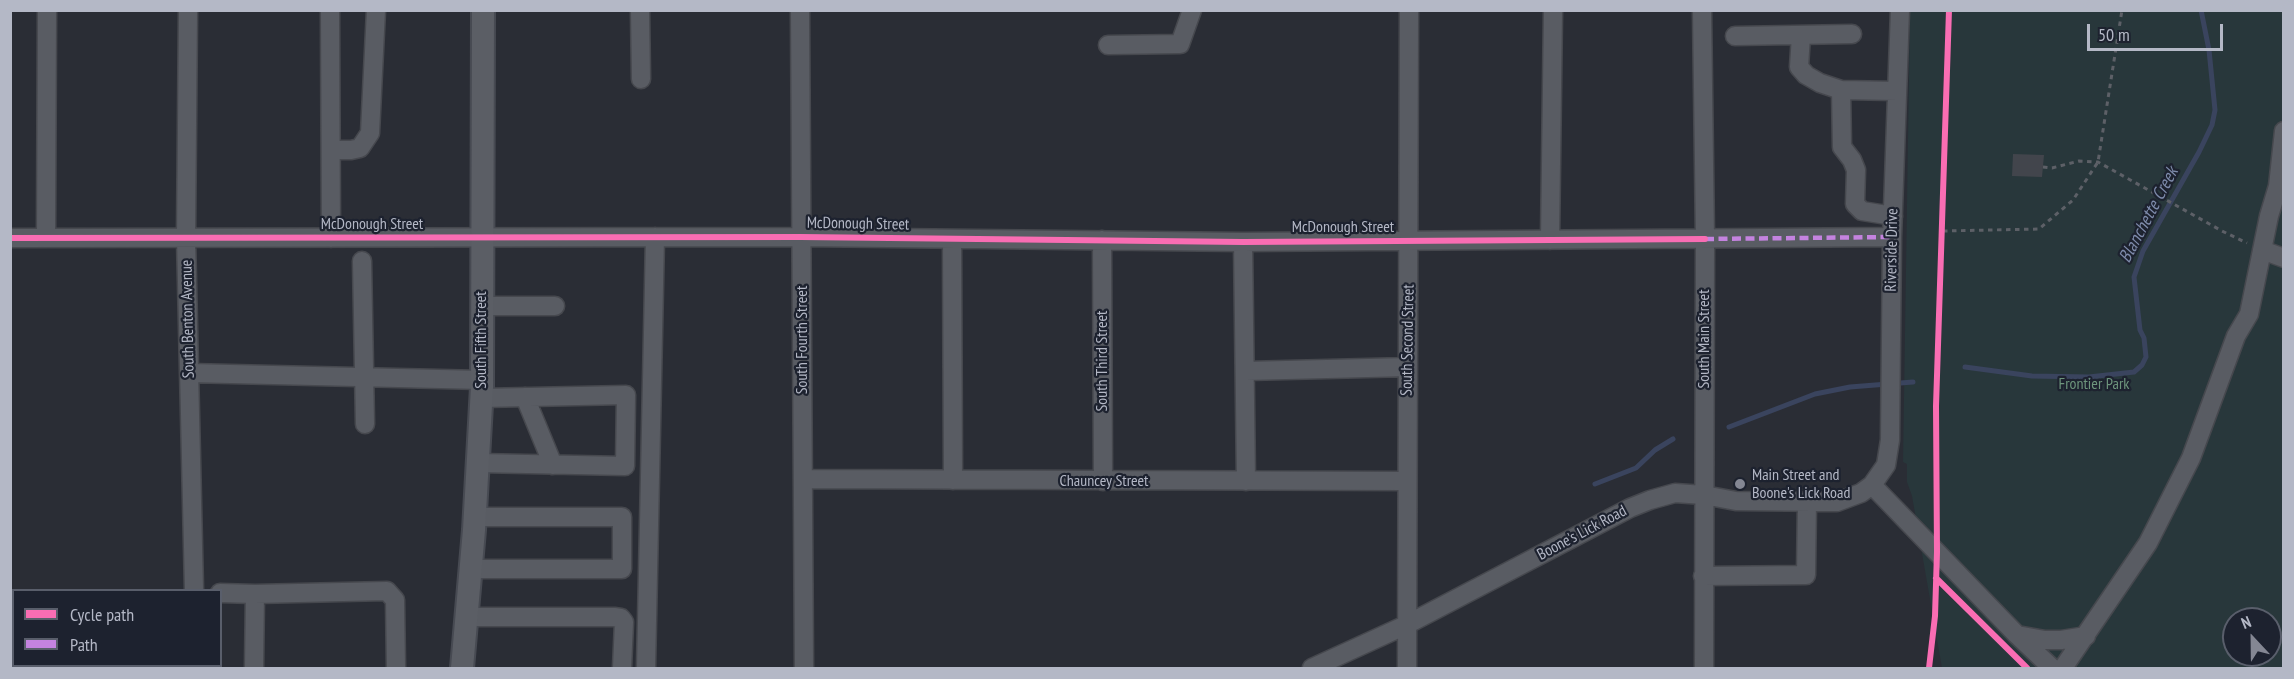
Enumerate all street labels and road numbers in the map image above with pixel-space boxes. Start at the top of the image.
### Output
street label: Riverside Drive [1882,208,1902,292]
street label: McDonough Street [321,214,423,234]
street label: McDonough Street [807,214,909,234]
street label: McDonough Street [1292,217,1394,237]
street label: South Benton Avenue [177,259,199,379]
street label: South Second Street [1397,284,1419,396]
street label: South Fourth Street [792,286,812,394]
street label: South Main Street [1694,289,1714,389]
street label: South Fifth Street [471,291,491,389]
street label: South Third Street [1092,310,1112,412]
street label: Chauncey Street [1059,471,1149,491]
street label: Boone's Lick Road [1534,501,1630,565]

